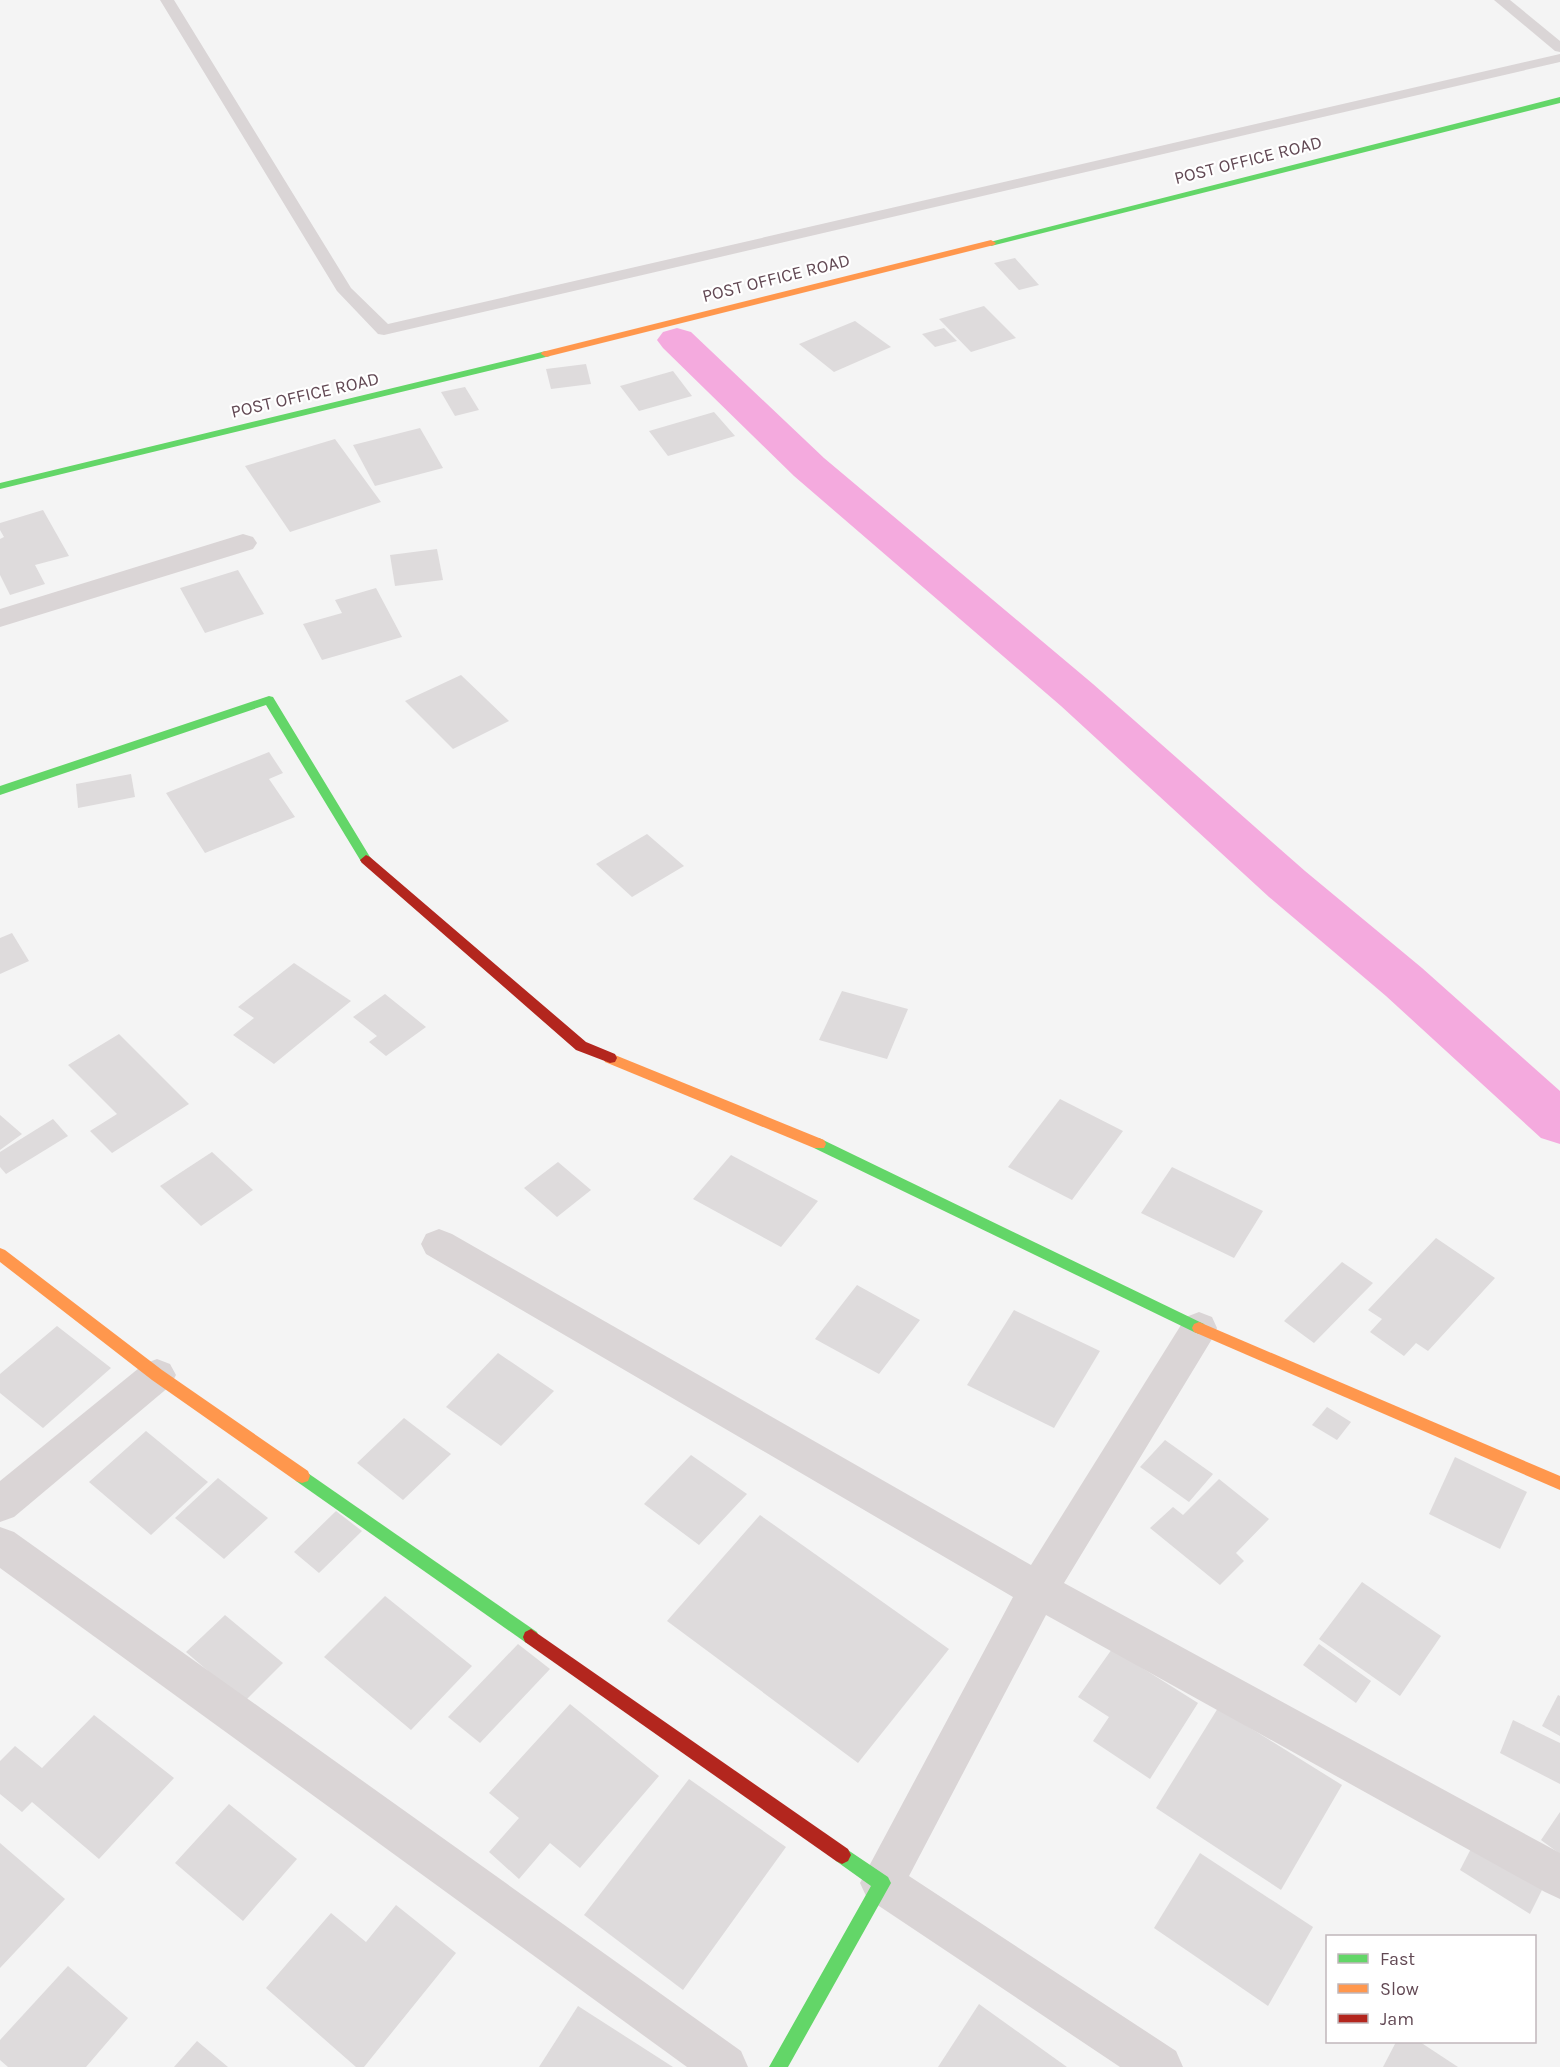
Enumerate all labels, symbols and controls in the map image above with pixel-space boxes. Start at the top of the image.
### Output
street label: POST OFFICE ROAD [1172,131,1324,189]
street label: POST OFFICE ROAD [700,249,852,307]
street label: POST OFFICE ROAD [229,367,381,423]
legend [1326,1935,1536,2043]
text: Fast [1380,1948,1415,1970]
text: Slow [1380,1978,1419,2000]
text: Jam [1380,2008,1414,2030]

